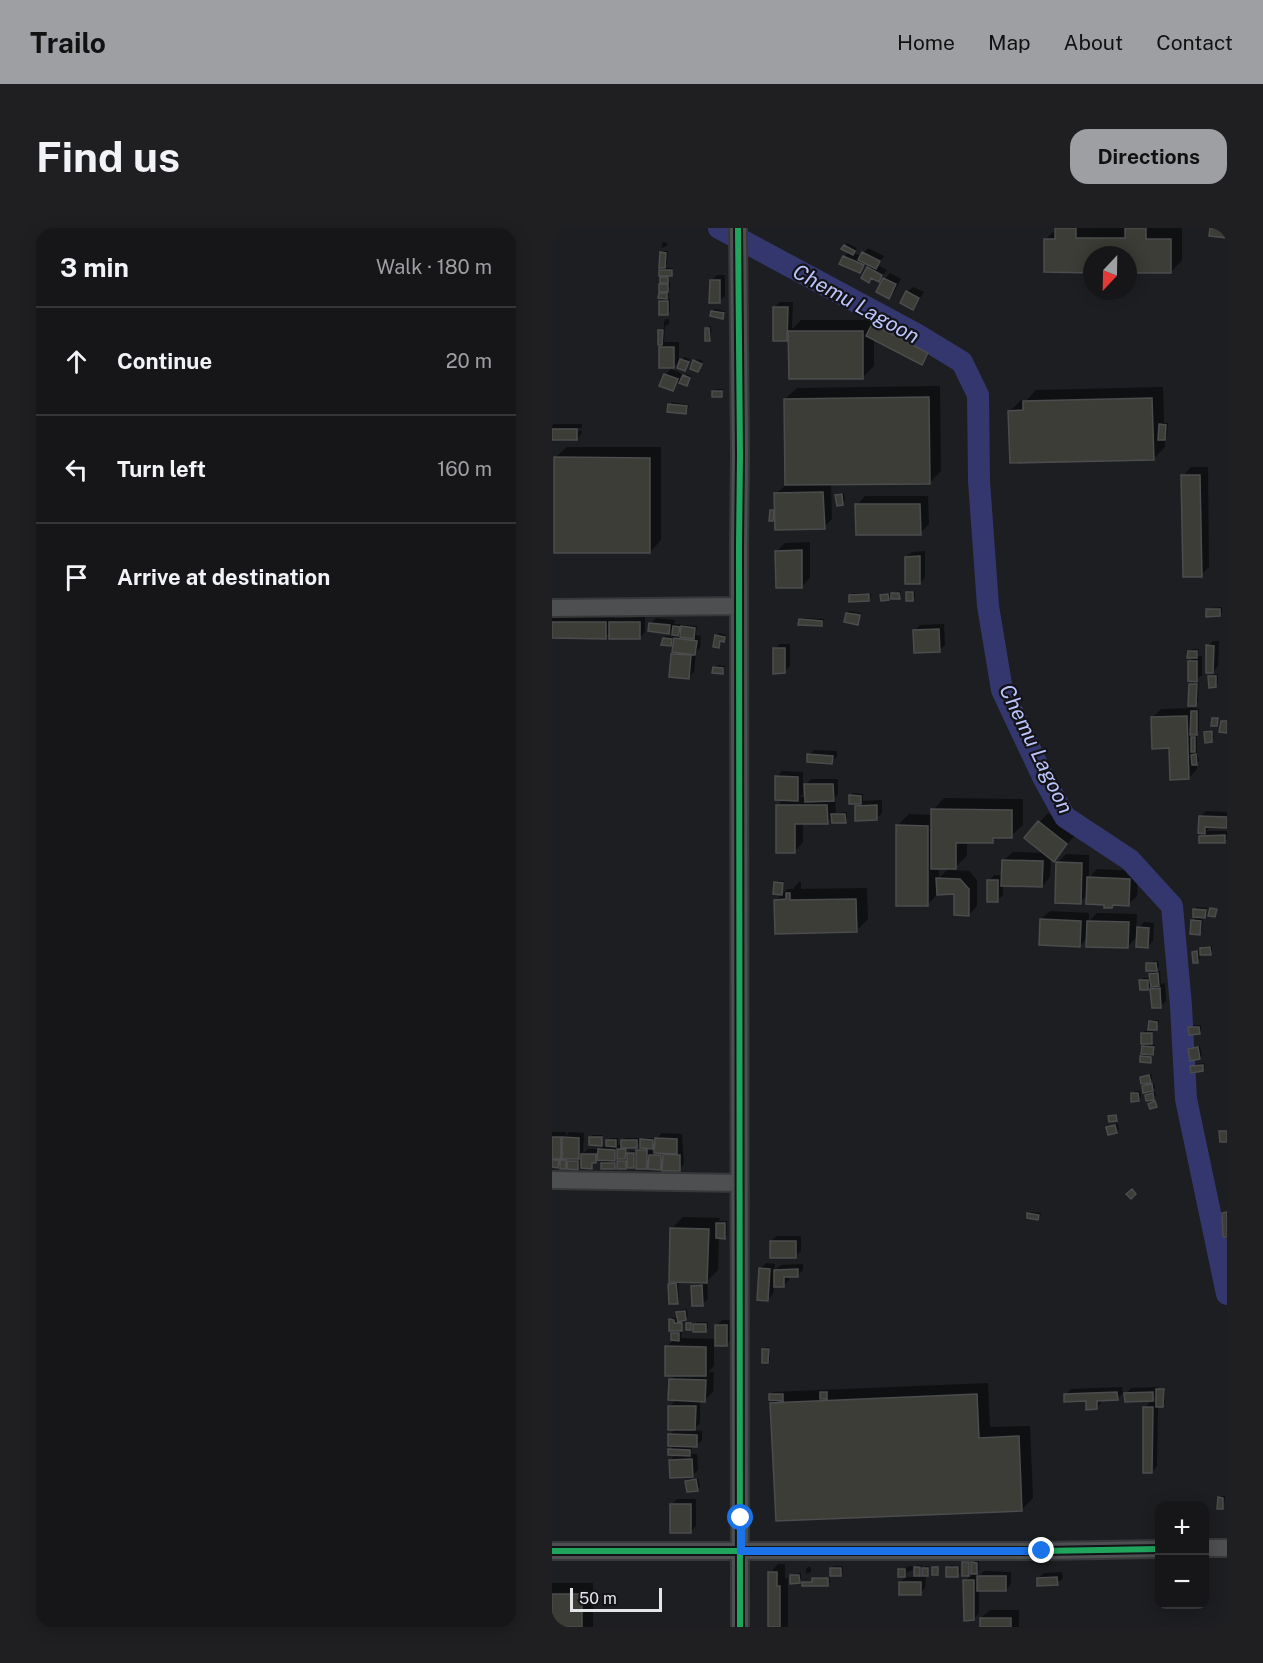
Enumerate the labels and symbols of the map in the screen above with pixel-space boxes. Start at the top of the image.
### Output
north arrow [1083,246,1137,300]
water label: Chemu Lagoon [789,259,924,349]
water label: Chemu Lagoon [994,680,1079,818]
route start [727,1504,753,1530]
route end [1028,1537,1054,1563]
scale bar [570,1585,662,1612]

